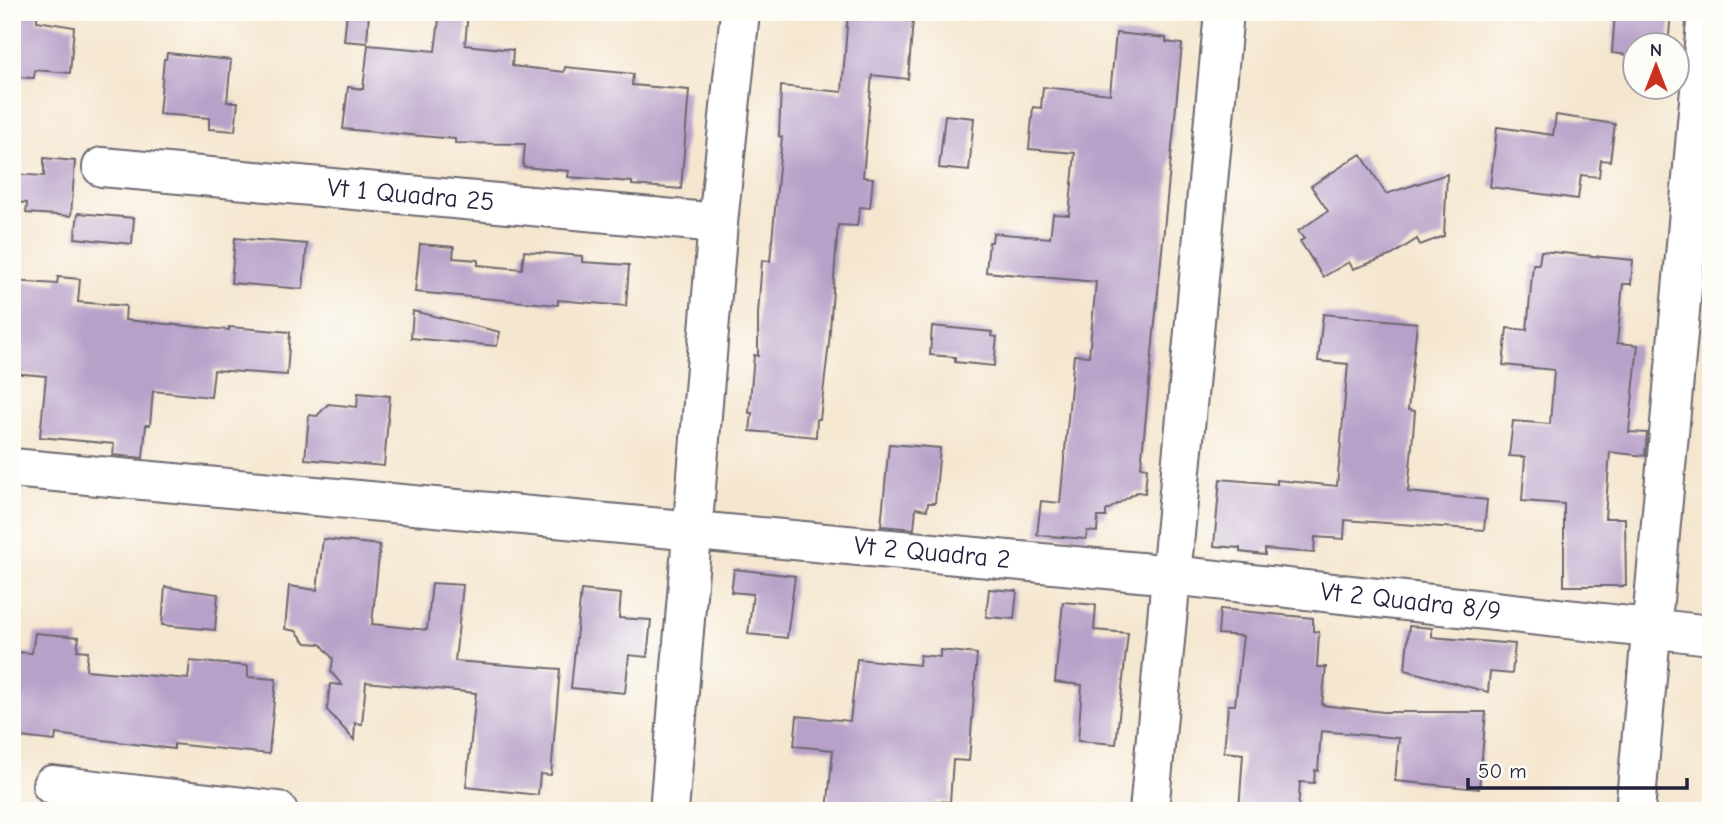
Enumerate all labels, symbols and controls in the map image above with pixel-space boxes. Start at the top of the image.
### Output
north arrow [1622,32,1692,102]
text: N [1650,39,1662,61]
street label: Vt 1 Quadra 25 [326,173,496,218]
street label: Vt 2 Quadra 2 [853,531,1012,575]
street label: Vt 2 Quadra 8/9 [1319,577,1503,627]
scale bar [1468,746,1686,790]
text: 50 m [1478,759,1527,783]

